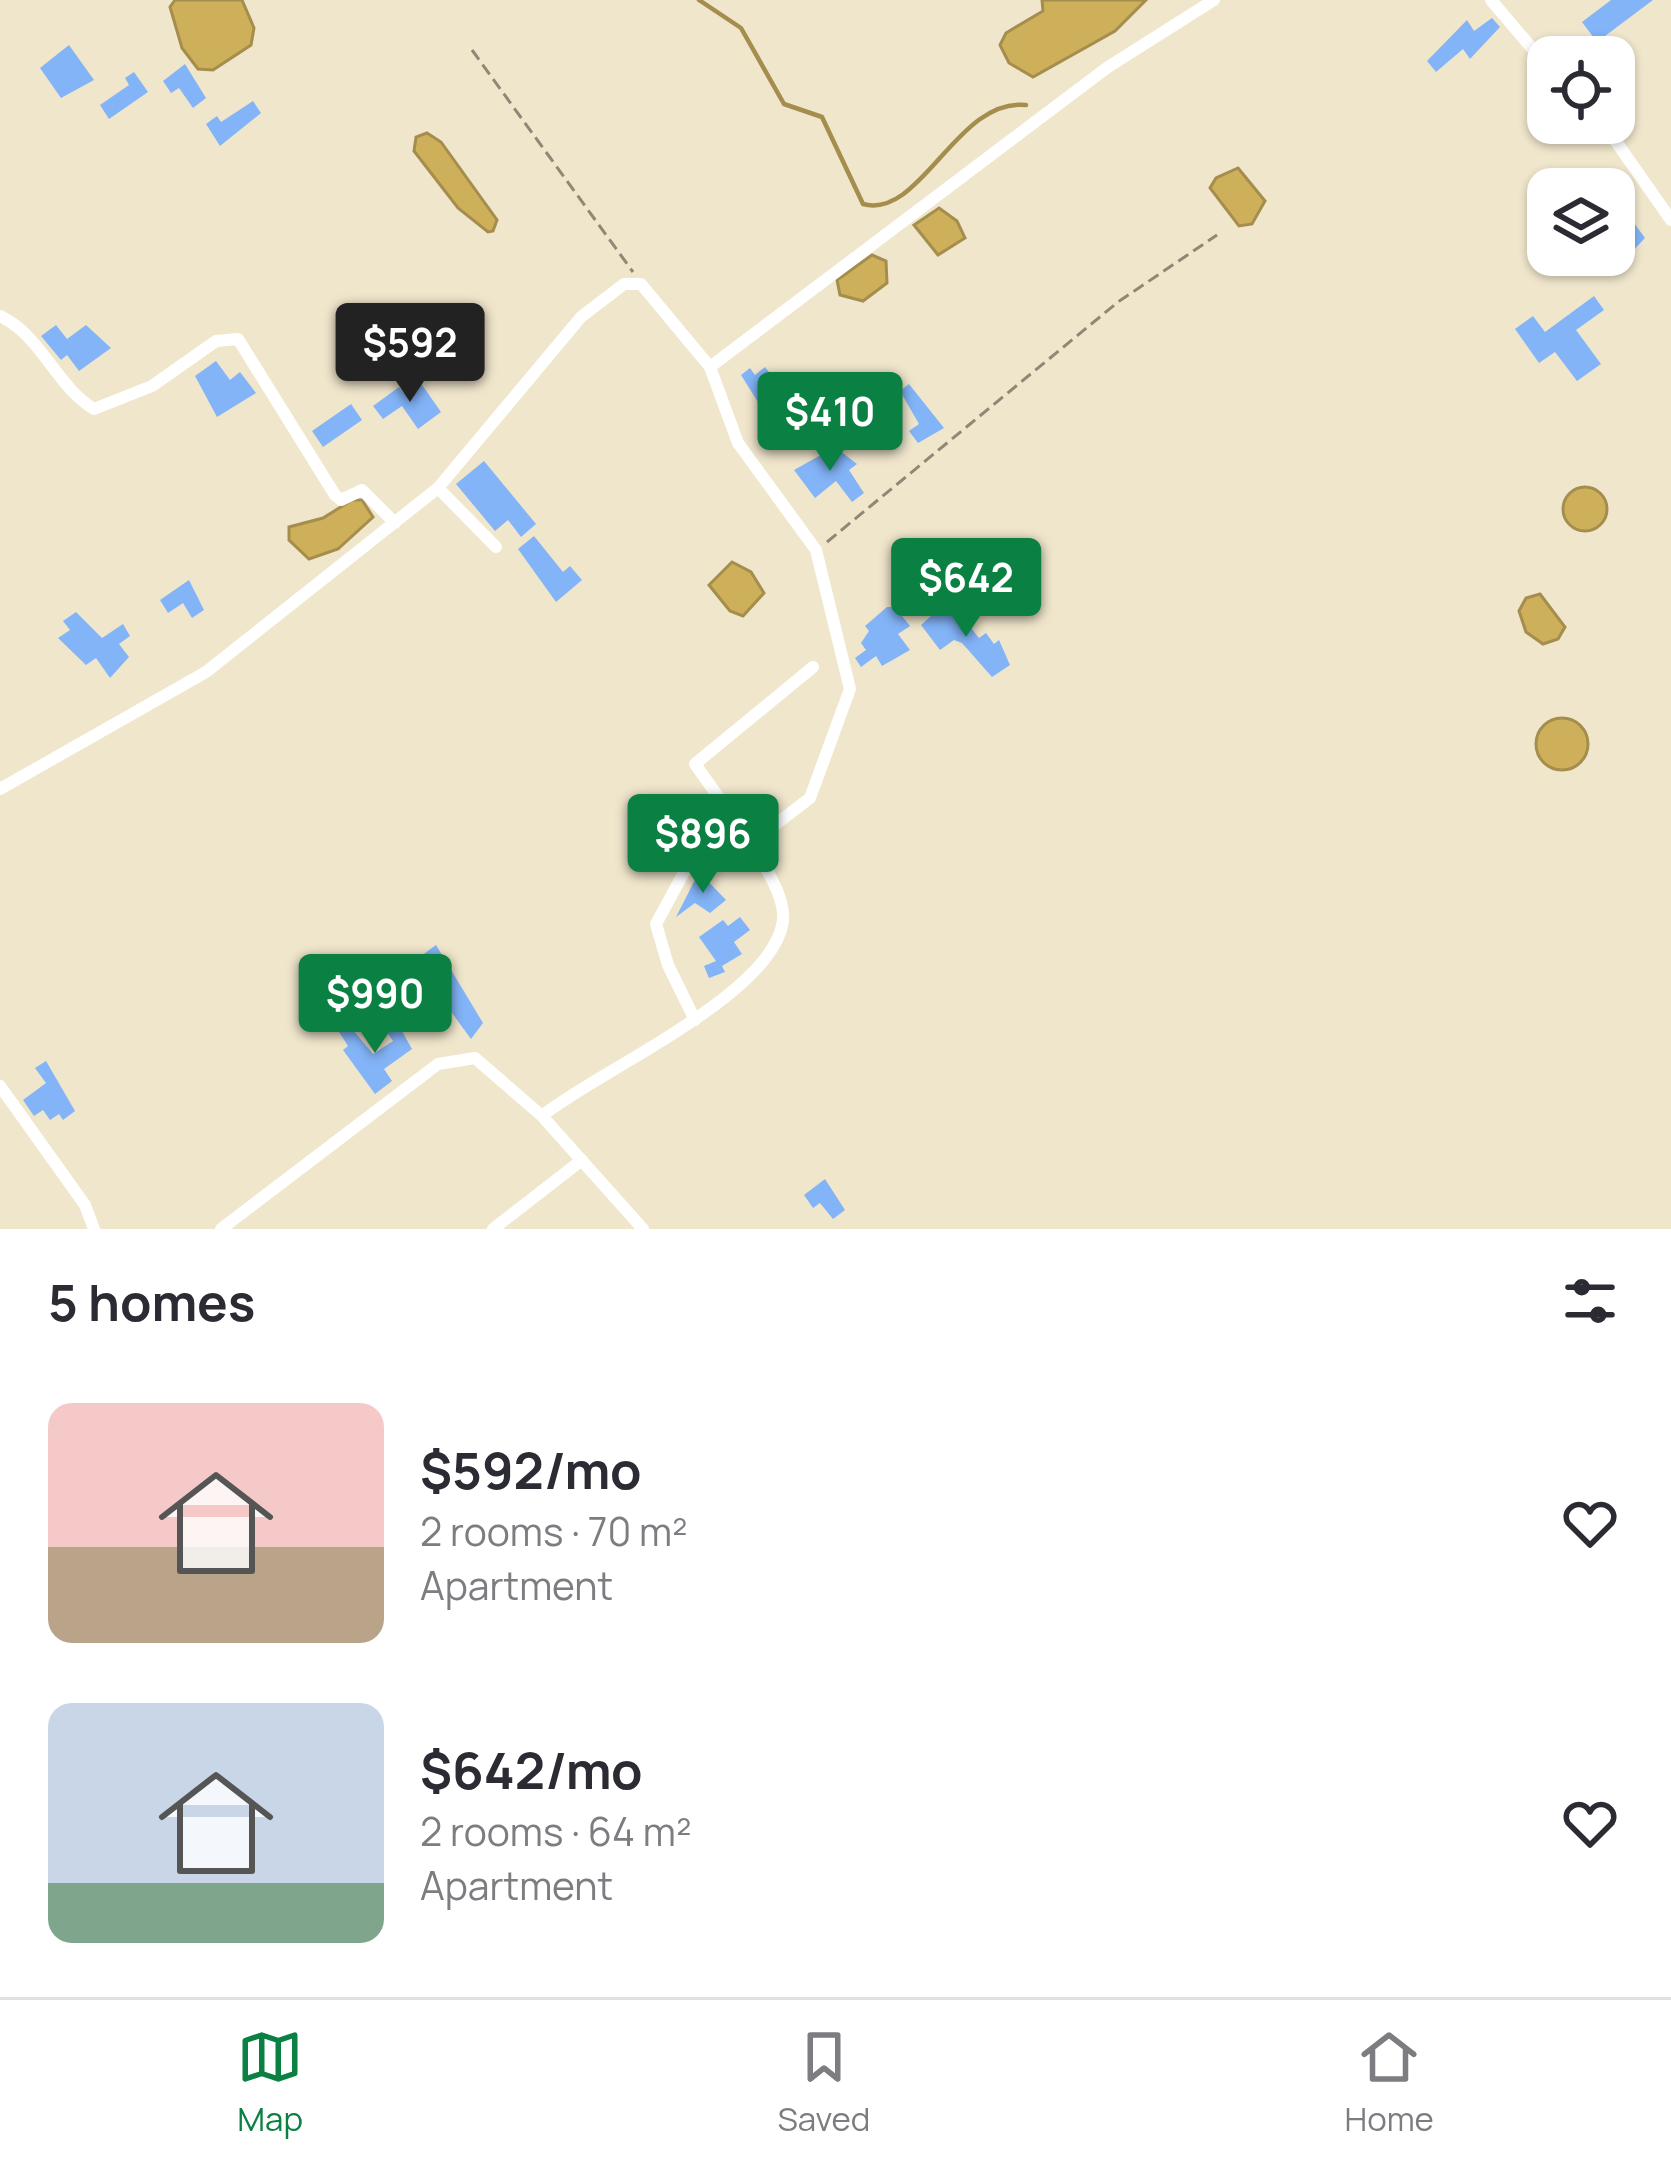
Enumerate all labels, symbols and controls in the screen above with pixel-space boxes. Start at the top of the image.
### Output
map controls [1527,36,1635,276]
button: locate [1527,36,1635,144]
button: layers [1527,168,1635,276]
pin: $592 [339,303,481,405]
text: $592 [363,315,457,369]
pin: $410 [759,372,901,474]
text: $410 [785,384,875,438]
pin: $642 [895,538,1037,640]
text: $642 [918,550,1014,604]
pin: $896 [632,794,774,896]
text: $896 [655,806,751,860]
pin: $990 [304,954,446,1056]
text: $990 [326,966,424,1020]
text: 5 homes [48,1267,255,1336]
icon: filters [1557,1268,1623,1334]
text: $592/mo [420,1435,641,1504]
icon: home [144,1451,288,1595]
icon: heart [1557,1490,1623,1556]
text: 2 rooms · 70 m² [420,1504,688,1558]
text: Apartment [420,1558,613,1612]
text: $642/mo [420,1735,643,1804]
icon: home [144,1751,288,1895]
icon: heart [1557,1790,1623,1856]
text: 2 rooms · 64 m² [420,1804,691,1858]
text: Apartment [420,1858,613,1912]
tab: Map [237,2024,303,2141]
tab: Saved [777,2024,870,2141]
tab: Home [1345,2024,1434,2141]

